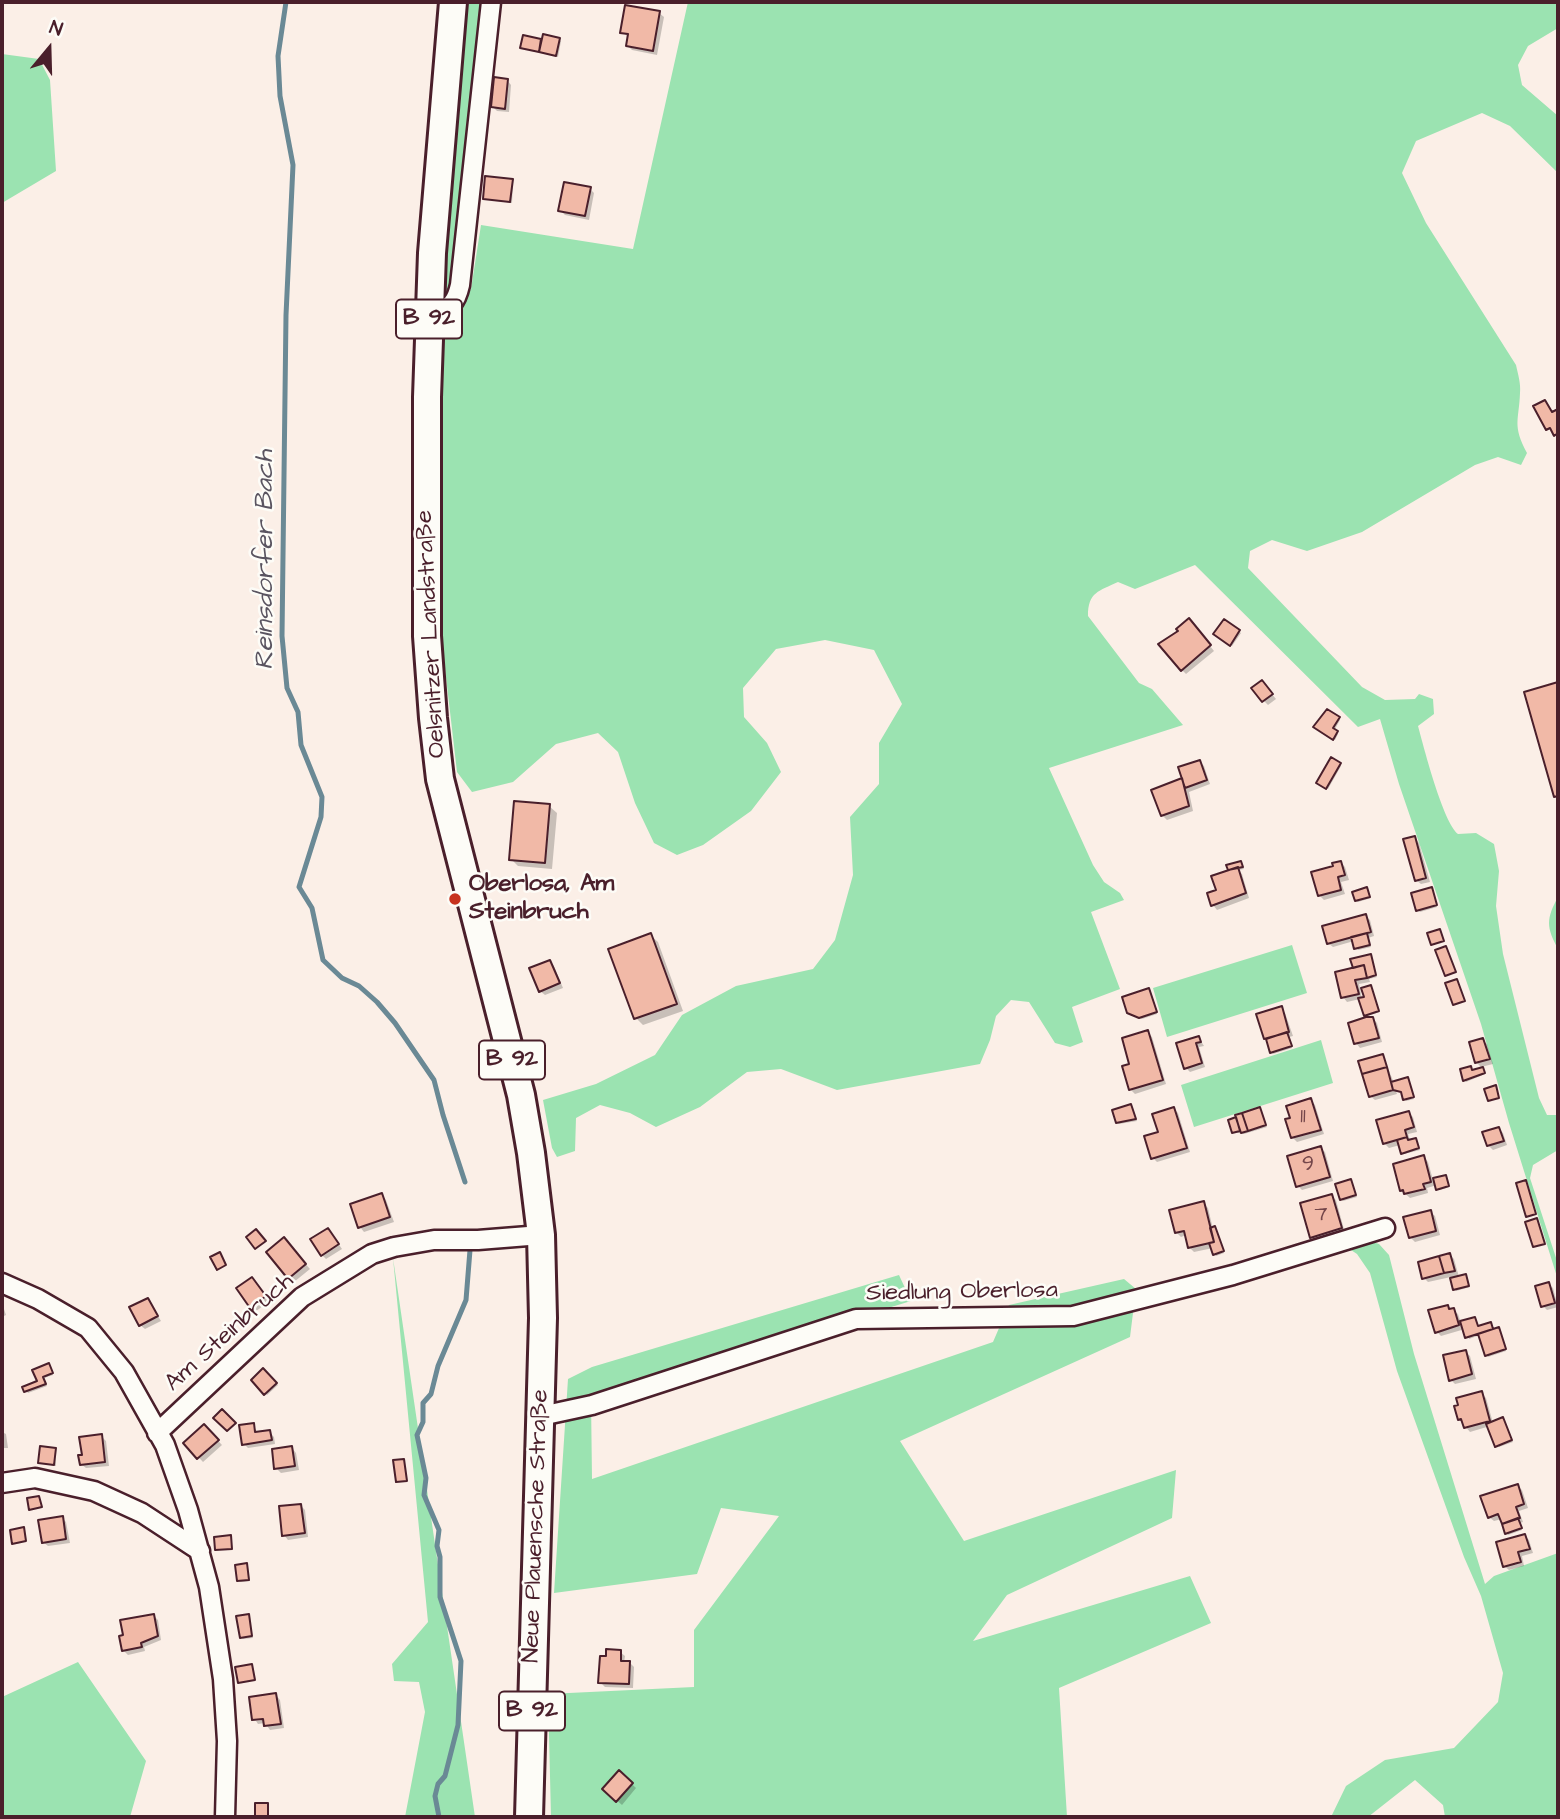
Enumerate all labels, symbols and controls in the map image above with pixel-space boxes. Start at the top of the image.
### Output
north arrow [14,14,84,84]
text: N [46,14,66,43]
road number: B 92 [396,300,462,338]
water label: Reinsdorfer Bach [251,450,283,670]
street label: Oelsnitzer Landstraße [411,509,453,759]
place label: Oberlosa, Am Steinbruch [469,871,614,927]
marker: Oberlosa, Am Steinbruch [447,891,463,907]
road number: B 92 [479,1040,545,1079]
house number: 11 [1300,1105,1306,1131]
house number: 9 [1302,1153,1314,1179]
house number: 7 [1315,1203,1327,1229]
street label: Am Steinbruch [160,1268,300,1398]
street label: Siedlung Oberlosa [866,1277,1058,1309]
street label: Neue Plauensche Straße [518,1389,556,1663]
road number: B 92 [499,1692,565,1730]

